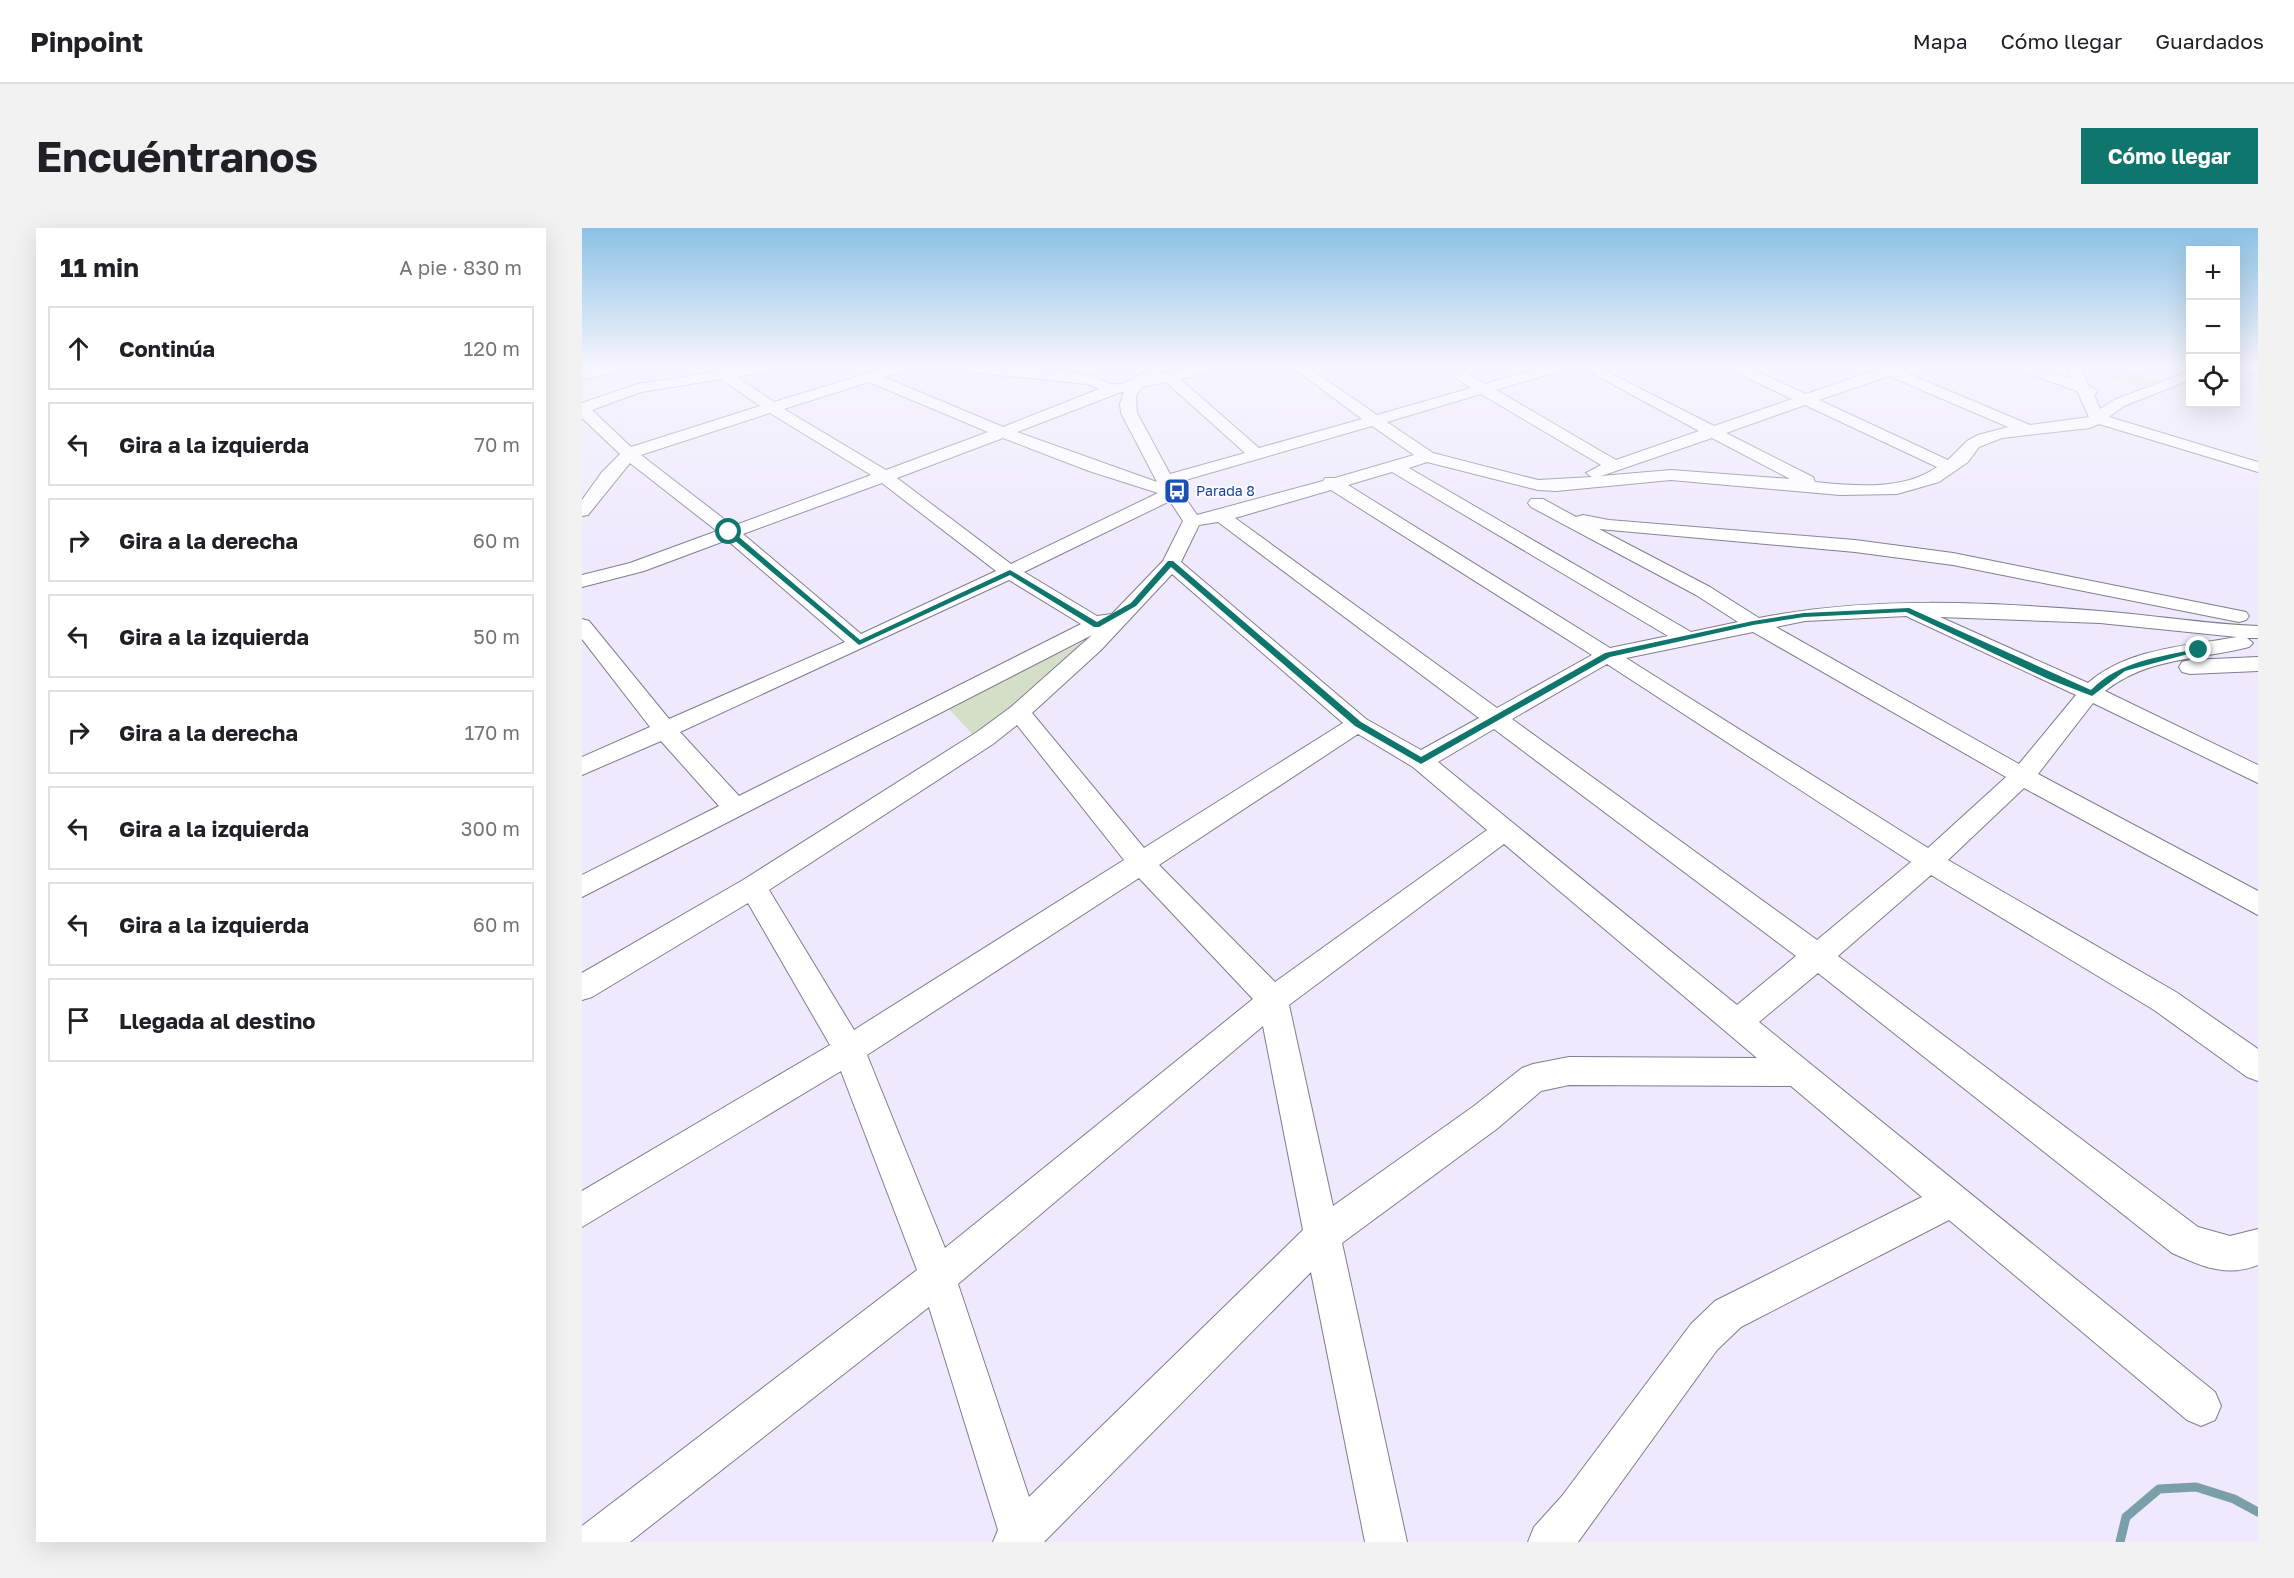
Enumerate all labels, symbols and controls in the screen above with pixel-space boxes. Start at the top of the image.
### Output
text: Pinpoint [30,25,143,58]
text: Mapa [1913,28,1968,54]
text: Cómo llegar [2001,28,2122,54]
text: Guardados [2155,28,2264,54]
button: Cómo llegar [2081,128,2258,184]
text: Encuéntranos [36,131,318,181]
map controls [2186,246,2240,408]
button: + [2186,246,2240,300]
text: 11 min [60,252,139,283]
text: A pie · 830 m [399,255,522,279]
button: − [2186,300,2240,354]
icon: ahead [62,332,95,365]
text: Continúa [119,335,215,362]
text: 120 m [464,336,520,360]
button: locate [2186,354,2240,408]
icon: left [62,428,95,461]
text: Gira a la izquierda [119,431,309,458]
text: 70 m [474,432,520,456]
bus stop icon: Parada 8 [1162,476,1192,506]
place label: Parada 8 [1196,482,1255,499]
route start [715,518,741,544]
icon: right [62,524,95,557]
text: Gira a la derecha [119,527,298,554]
text: 60 m [473,528,520,552]
icon: left [62,620,95,653]
text: Gira a la izquierda [119,623,309,650]
text: 50 m [473,624,520,648]
route end [2185,636,2211,662]
icon: right [62,716,95,749]
text: Gira a la derecha [119,719,298,746]
text: 170 m [465,720,520,744]
icon: left [62,812,95,845]
text: Gira a la izquierda [119,815,309,842]
text: 300 m [461,816,520,840]
icon: left [62,908,95,941]
text: Gira a la izquierda [119,911,309,938]
text: 60 m [473,912,520,936]
icon: arrive [62,1004,95,1037]
text: Llegada al destino [119,1007,316,1034]

